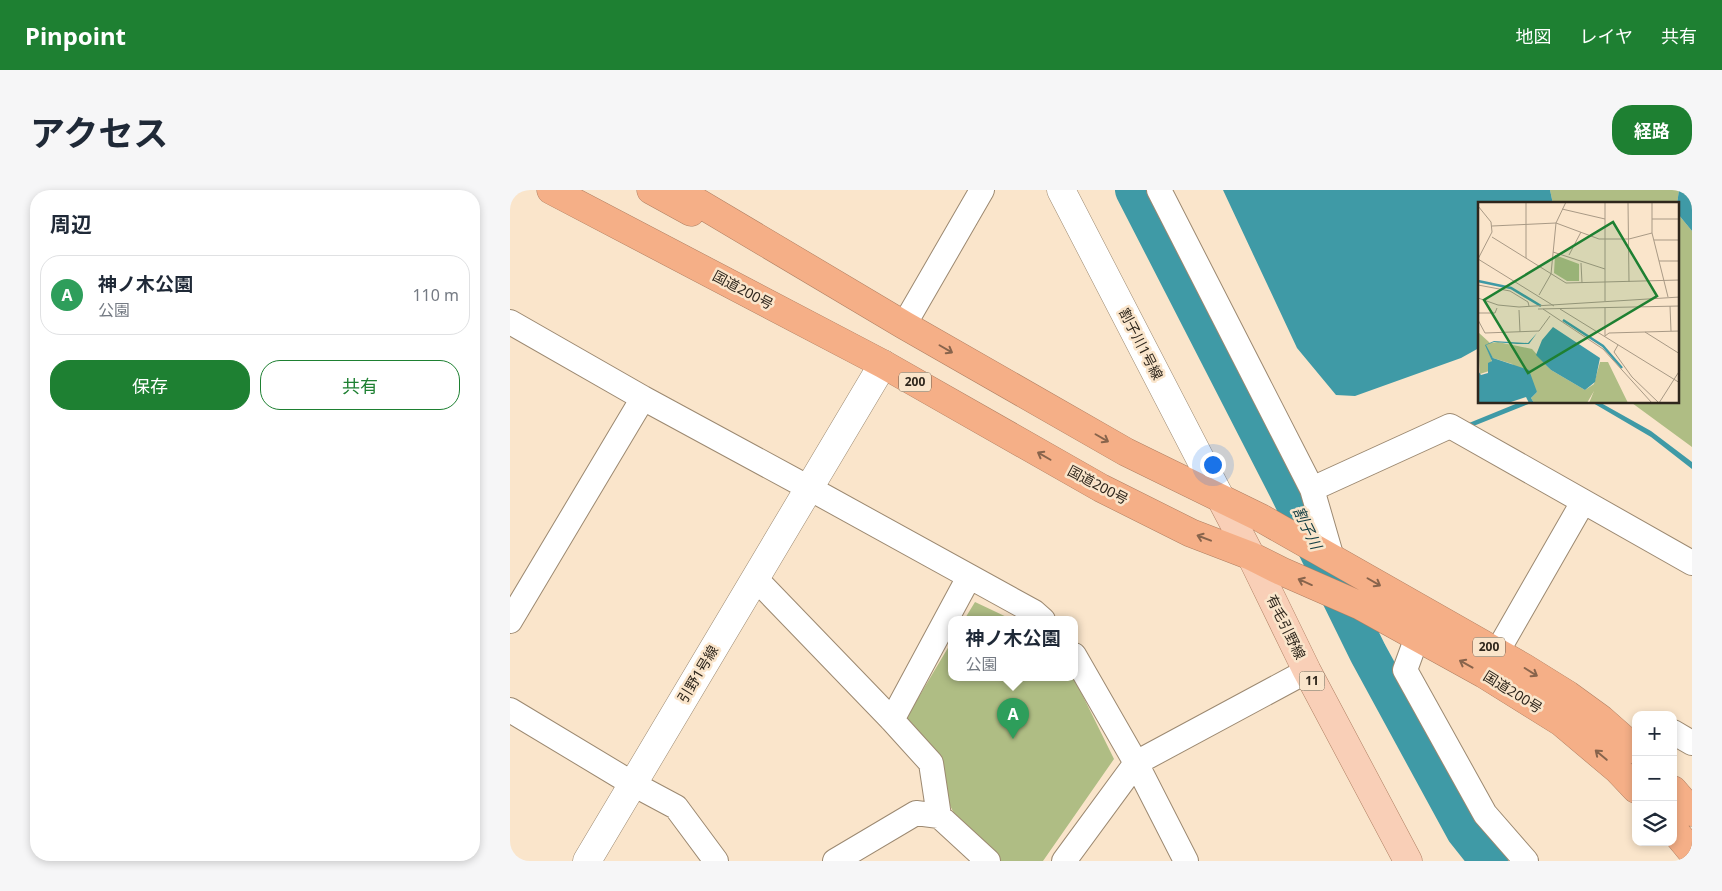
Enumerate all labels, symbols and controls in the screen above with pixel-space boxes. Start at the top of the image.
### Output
text: Pinpoint [25,19,126,52]
text: 地図 [1516,24,1552,48]
text: レイヤ [1580,24,1633,48]
text: 共有 [1661,24,1697,48]
button: 経路 [1612,105,1692,155]
text: アクセス [30,109,168,156]
inset map [1478,202,1680,404]
text: 周辺 [50,210,92,238]
street label: 国道200号 [710,266,777,313]
text: 神ノ木公園 [98,271,193,297]
text: A [61,284,73,306]
text: 110 m [412,284,459,306]
text: 公園 [98,299,130,321]
street label: 割子川1号線 [1115,305,1168,383]
one-way arrow [938,345,953,355]
button: 保存 [50,360,250,410]
button: 共有 [260,360,460,410]
road number: 200 [899,372,931,392]
one-way arrow [1095,434,1109,444]
one-way arrow [1037,450,1052,460]
your location [1200,452,1226,478]
street label: 国道200号 [1065,461,1132,508]
water label: 割子川 [1289,503,1328,554]
one-way arrow [1197,533,1212,542]
one-way arrow [1298,576,1313,586]
one-way arrow [1367,577,1382,587]
street label: 有毛引野線 [1263,591,1310,662]
popup [948,616,1078,681]
text: 神ノ木公園 [965,625,1061,651]
road number: 200 [1473,638,1505,657]
street label: 引野1号線 [673,641,722,706]
text: 公園 [965,653,998,675]
one-way arrow [1459,659,1474,669]
street label: 国道200号 [1480,666,1546,717]
one-way arrow [1523,667,1537,677]
road number: 11 [1300,672,1324,691]
pin: A [997,698,1029,739]
map controls [1632,711,1677,846]
button: + [1632,711,1677,756]
one-way arrow [1594,749,1607,761]
button: − [1632,756,1677,801]
button: layers [1632,801,1677,846]

